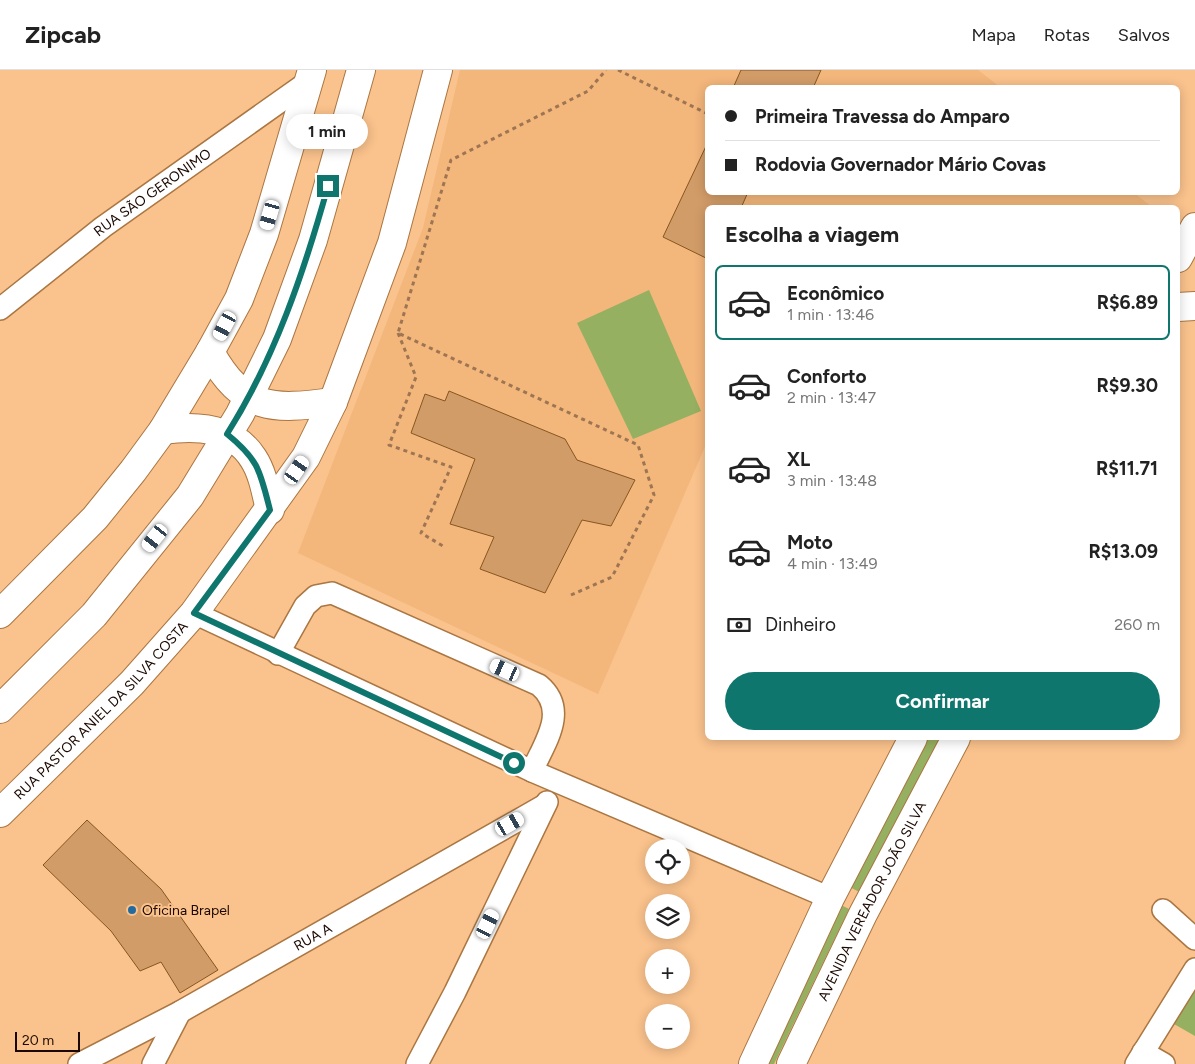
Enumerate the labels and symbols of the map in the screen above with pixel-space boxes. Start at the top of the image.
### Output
callout: 1 min [287,114,369,148]
street label: RUA SÃO GERONIMO [90,145,215,240]
route end [317,175,339,197]
car [258,199,281,231]
car [211,309,238,343]
car [282,453,311,487]
car [139,522,170,554]
street label: RUA PASTOR ANIEL DA SILVA COSTA [11,618,192,803]
car [488,657,521,683]
route start [503,752,525,774]
street label: AVENIDA VEREADOR JOÃO SILVA [815,798,930,1004]
car [493,810,526,838]
place label: Oficina Brapel [142,902,230,919]
marker: Oficina Brapel [126,904,138,916]
car [474,907,501,941]
street label: RUA A [291,919,335,955]
scale bar [15,1029,80,1052]

